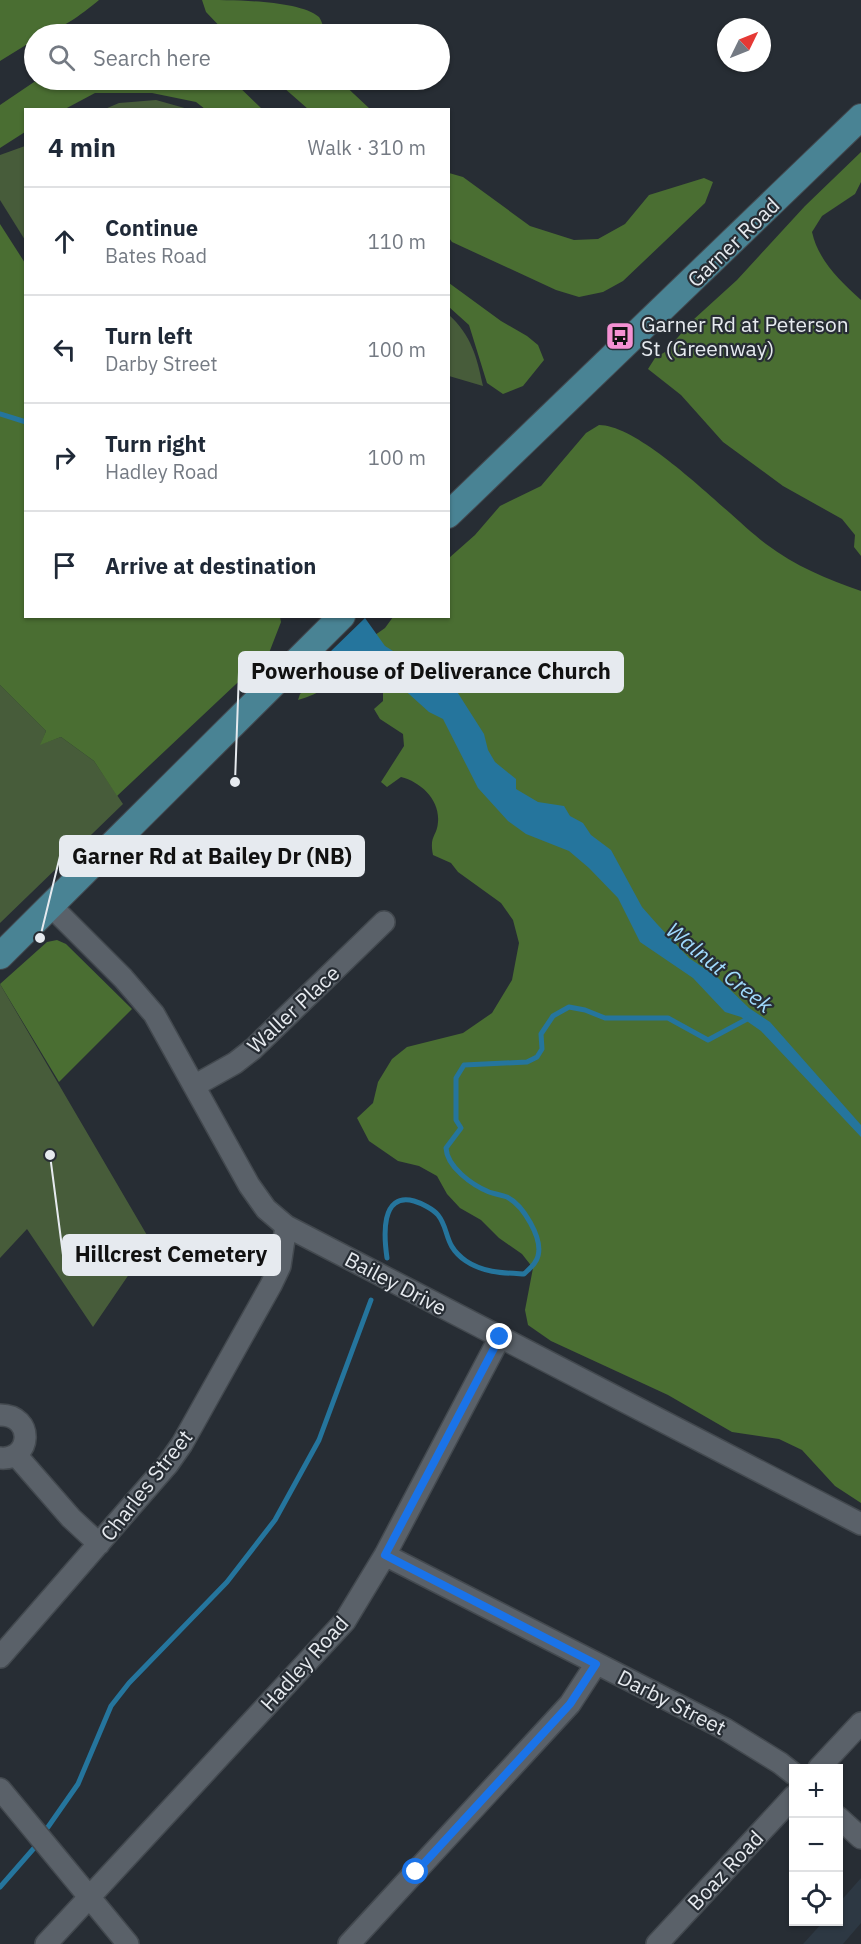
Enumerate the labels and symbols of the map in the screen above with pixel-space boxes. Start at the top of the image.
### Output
north arrow [717,18,771,72]
street label: Garner Road [681,191,785,293]
place label: Garner Rd at Peterson St (Greenway) [641,310,849,362]
bus stop icon: Garner Rd at Peterson St (Greenway) [604,320,636,352]
callout: Powerhouse of Deliverance Church [239,652,623,692]
text: Powerhouse of Deliverance Church [251,656,611,685]
callout: Garner Rd at Bailey Dr (NB) [60,836,364,876]
text: Garner Rd at Bailey Dr (NB) [72,841,352,870]
water label: Walnut Creek [661,915,780,1019]
street label: Waller Place [241,959,345,1059]
callout: Hillcrest Cemetery [63,1235,280,1275]
text: Hillcrest Cemetery [75,1239,268,1268]
street label: Bailey Drive [340,1244,452,1322]
route end [486,1323,512,1349]
street label: Charles Street [94,1424,198,1546]
street label: Hadley Road [254,1609,354,1717]
street label: Darby Street [613,1663,731,1741]
street label: Boaz Road [681,1824,769,1916]
route start [402,1858,428,1884]

